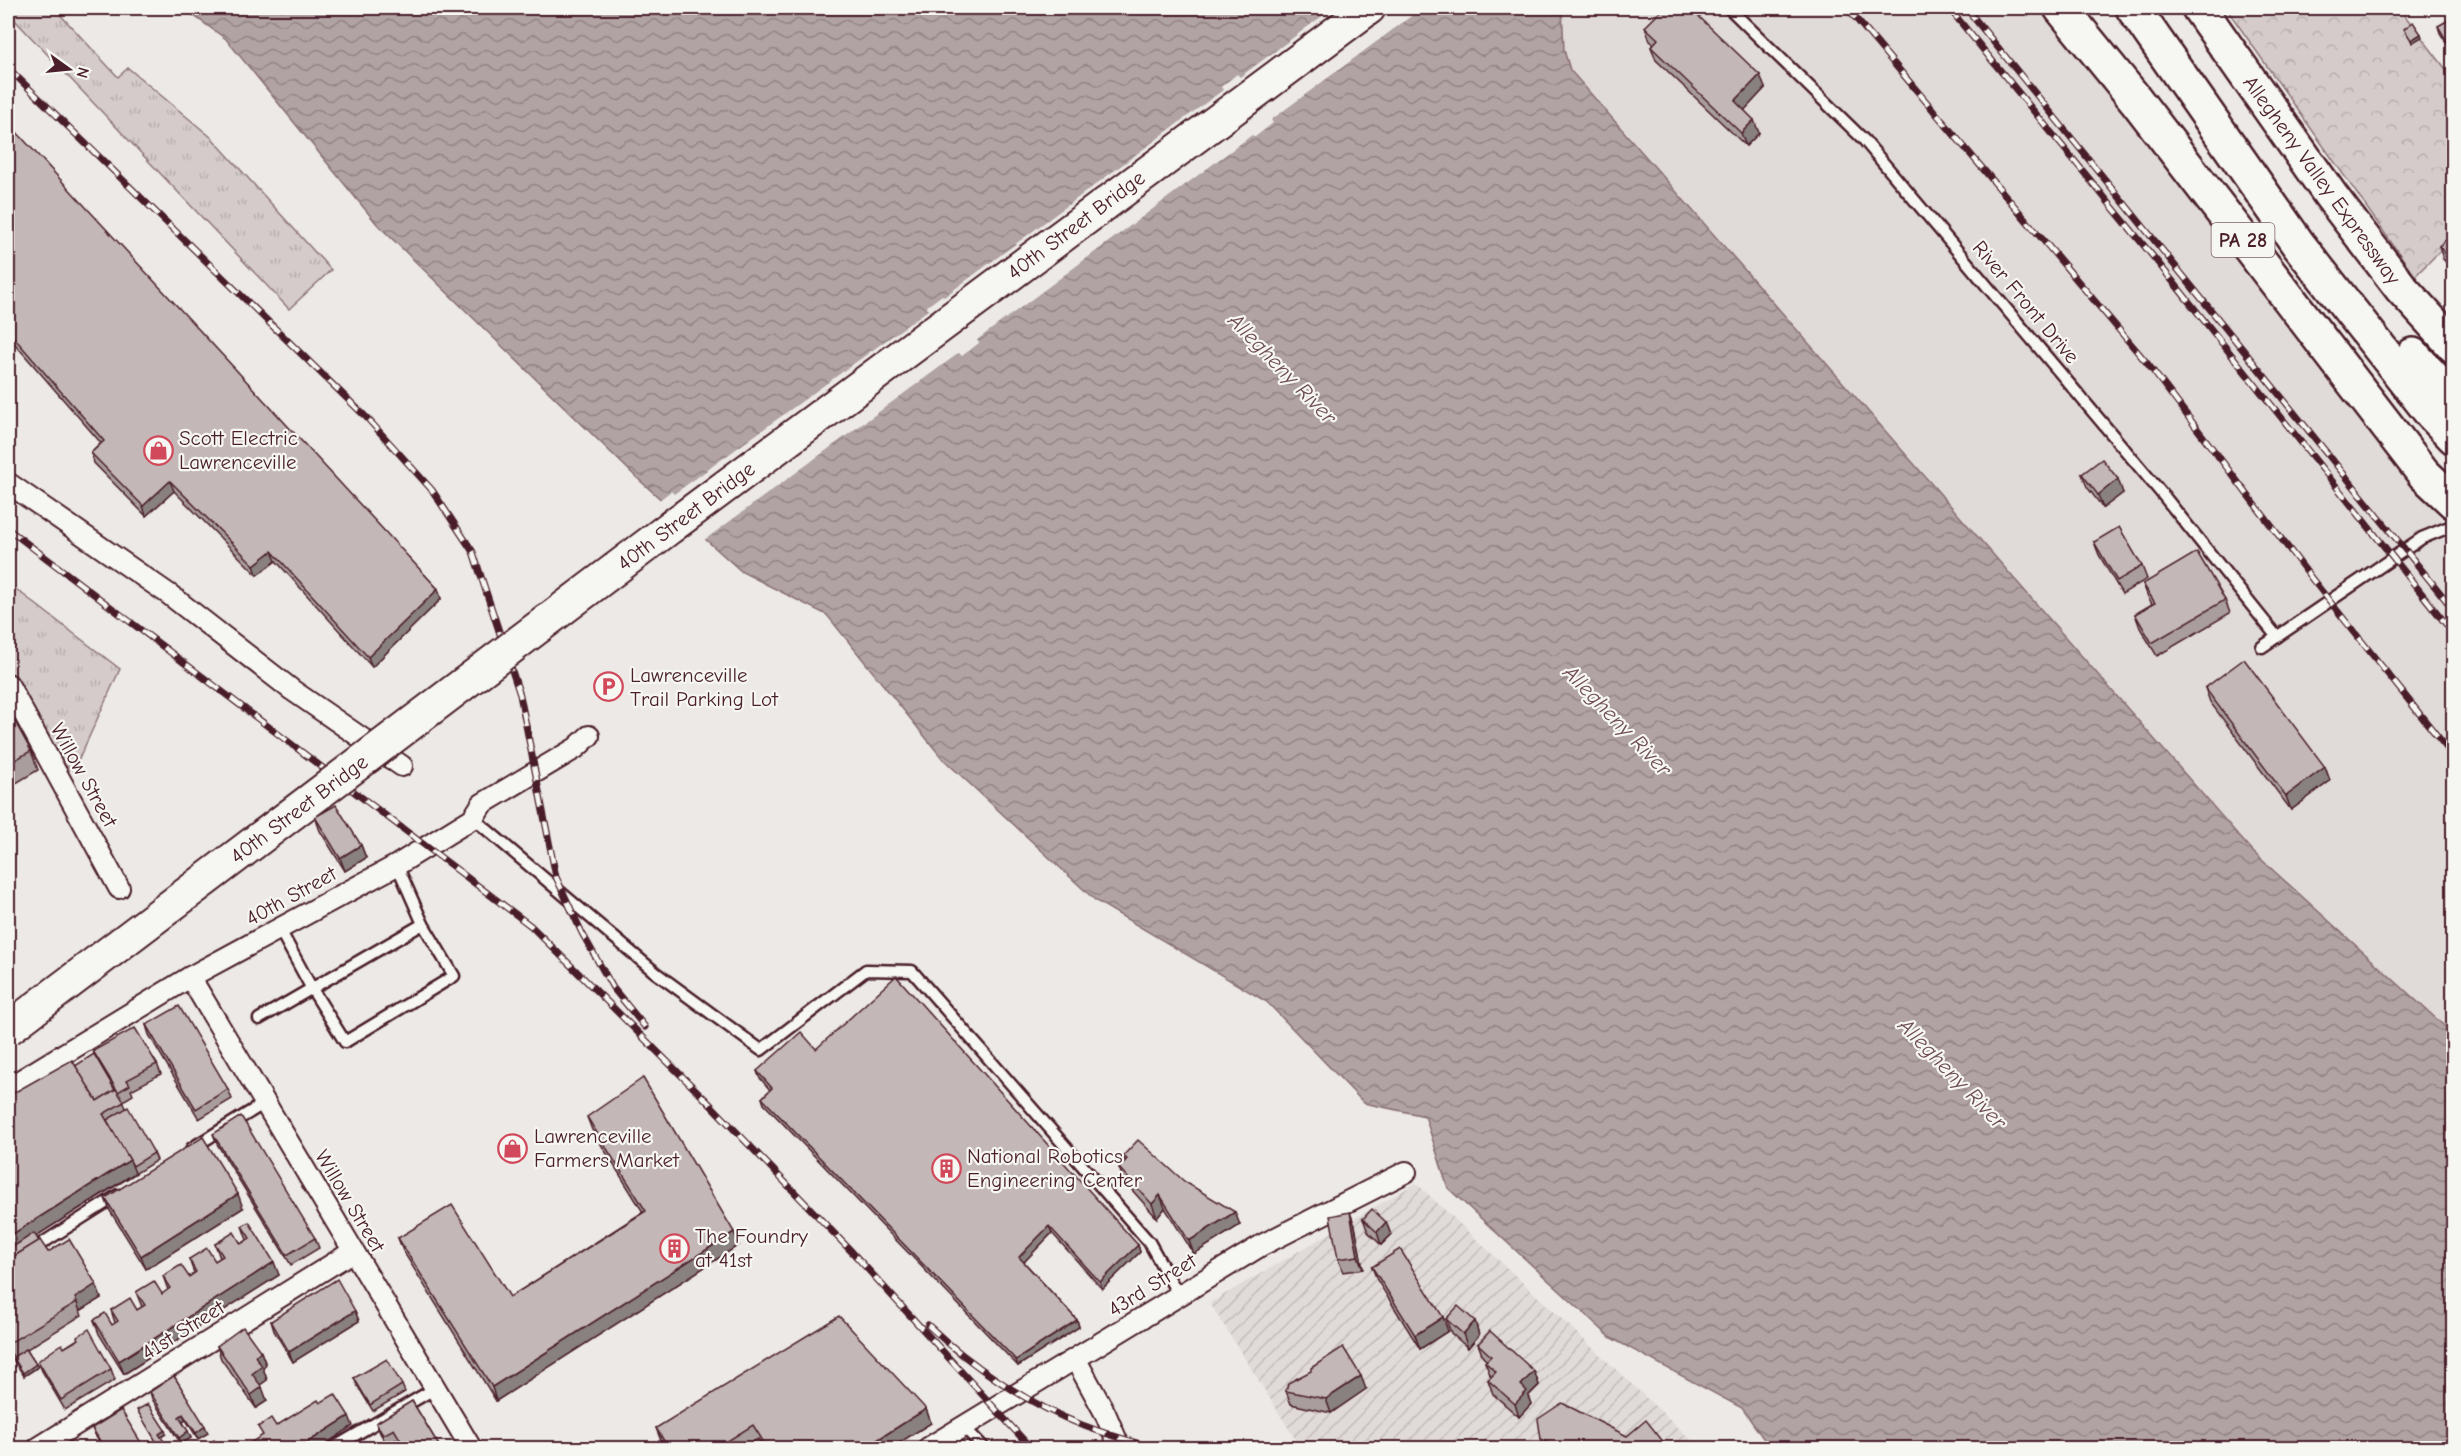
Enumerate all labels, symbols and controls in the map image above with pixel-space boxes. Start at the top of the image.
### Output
north arrow [39,39,99,99]
text: N [72,65,93,80]
street label: Allegheny Valley Expressway [2238,71,2406,289]
street label: 40th Street Bridge [1003,166,1149,284]
road number: PA 28 [2212,223,2274,257]
street label: River Front Drive [1968,236,2084,368]
water label: Allegheny River [1222,307,1343,431]
place label: Scott Electric Lawrenceville [179,426,298,474]
shop icon: Scott Electric Lawrenceville [142,434,174,466]
street label: 40th Street Bridge [613,457,759,575]
water label: Allegheny River [1557,659,1678,783]
place label: Lawrenceville Trail Parking Lot [630,663,779,711]
parking icon: Lawrenceville Trail Parking Lot [593,671,625,703]
street label: Willow Street [46,719,123,832]
street label: 40th Street Bridge [226,750,372,868]
street label: 40th Street [242,861,341,931]
water label: Allegheny River [1892,1012,2013,1136]
place label: Lawrenceville Farmers Market [534,1124,680,1172]
shop icon: Lawrenceville Farmers Market [497,1132,529,1164]
place label: National Robotics Engineering Center [967,1144,1143,1192]
street label: Willow Street [310,1145,390,1257]
building icon: National Robotics Engineering Center [930,1152,962,1184]
place label: The Foundry at 41st [695,1224,809,1272]
building icon: The Foundry at 41st [658,1232,690,1264]
street label: 43rd Street [1104,1248,1201,1321]
street label: 41st Street [137,1295,230,1365]

